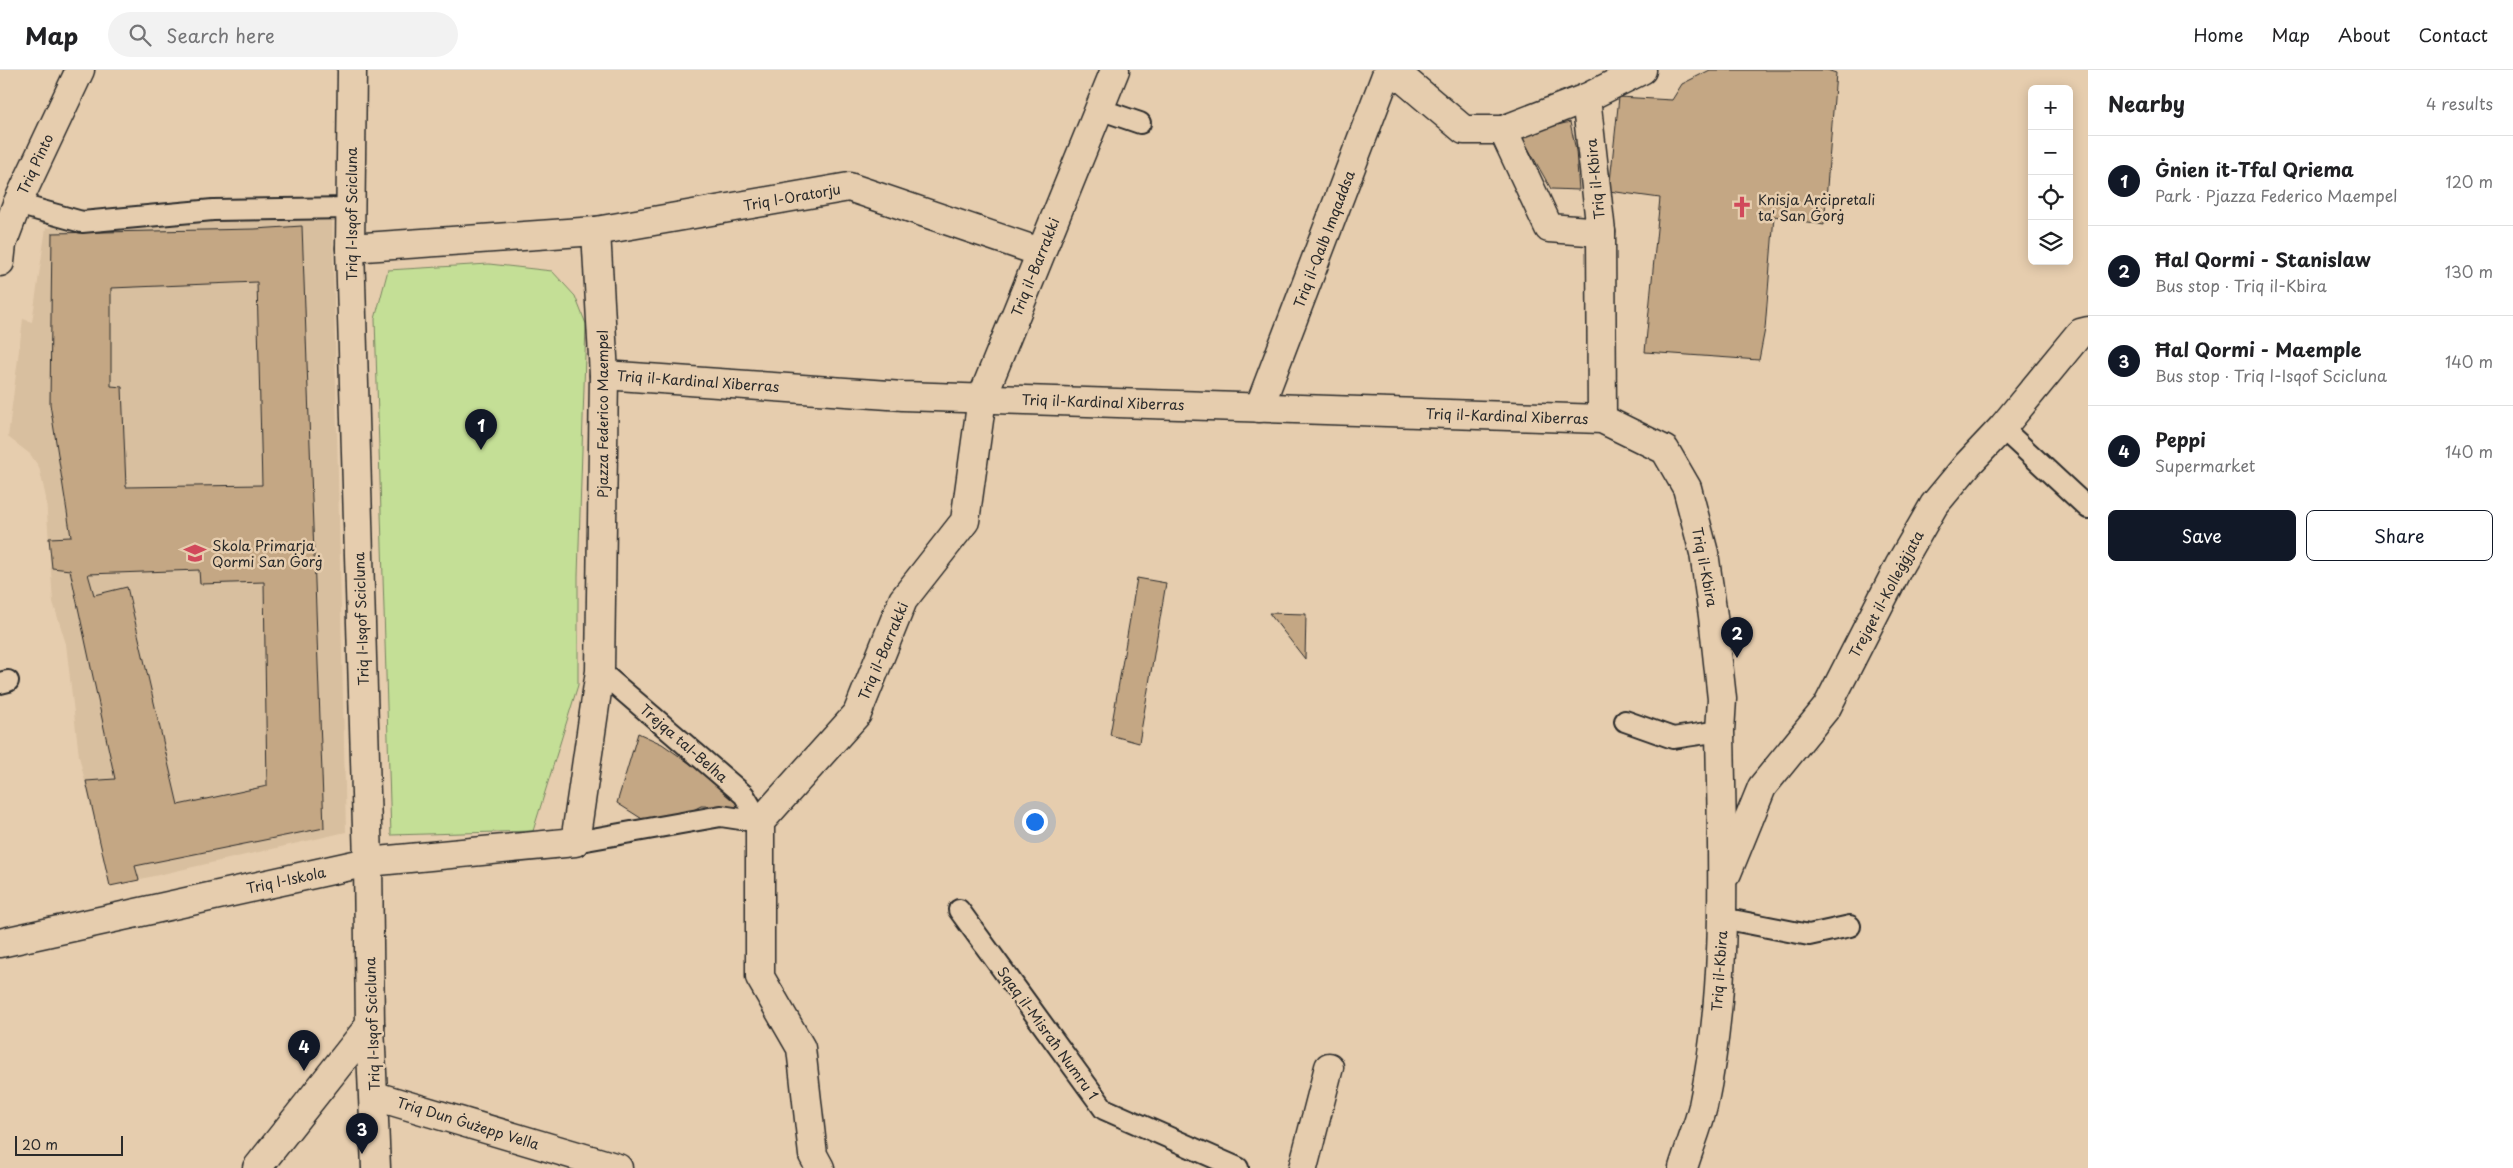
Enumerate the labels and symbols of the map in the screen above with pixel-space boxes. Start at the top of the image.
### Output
street label: Triq Pinto [12,130,58,198]
street label: Triq il-Kbira [1580,138,1610,220]
street label: Triq l-Isqof Scicluna [341,147,362,281]
street label: Triq il-Qalb Imqaddsa [1288,167,1360,311]
street label: Triq l-Oratorju [742,178,842,216]
place label: Knisja Arċipretali ta' San Ġorġ [1758,189,1875,226]
church icon: Knisja Arċipretali ta' San Ġorġ [1729,194,1755,220]
street label: Triq il-Barrakki [1006,214,1064,320]
street label: Pjazza Federico Maempel [592,330,613,498]
street label: Triq il-Kardinal Xiberras [616,365,780,397]
street label: Triq il-Kardinal Xiberras [1021,389,1185,415]
street label: Triq il-Kardinal Xiberras [1425,403,1589,429]
pin: 1 [465,409,497,450]
street label: Triq il-Kbira [1687,525,1723,609]
street label: Trejqet il-Kolleġġjata [1844,526,1929,661]
place label: Skola Primarja Qormi San Ġorġ [212,535,323,572]
school or university icon: Skola Primarja Qormi San Ġorġ [182,540,208,566]
street label: Triq l-Isqof Scicluna [348,552,374,686]
street label: Triq il-Barrakki [853,598,913,703]
pin: 2 [1721,617,1753,658]
street label: Trejqa tal-Belha [635,699,733,787]
your location [1022,809,1048,835]
street label: Triq l-Iskola [244,861,328,899]
street label: Triq il-Kbira [1706,930,1732,1012]
street label: Triq l-Isqof Scicluna [359,957,385,1091]
street label: Sqaq il-Misraħ Numru 1 [992,962,1104,1104]
pin: 4 [288,1030,320,1071]
street label: Triq Dun Ġużepp Vella [394,1091,542,1155]
pin: 3 [346,1113,378,1154]
scale bar [15,1133,122,1156]

